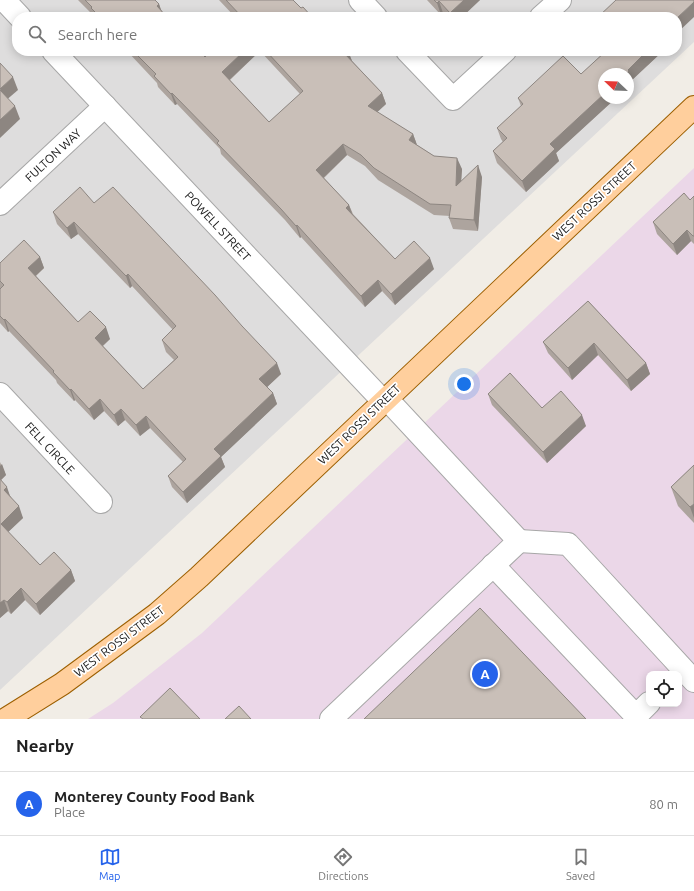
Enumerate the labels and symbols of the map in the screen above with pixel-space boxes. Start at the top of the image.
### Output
north arrow [598,68,634,104]
street label: FULTON WAY [22,126,84,184]
street label: WEST ROSSI STREET [550,159,639,243]
street label: POWELL STREET [183,189,254,264]
your location [454,374,474,394]
street label: WEST ROSSI STREET [315,381,403,467]
street label: FELL CIRCLE [23,419,77,477]
street label: WEST ROSSI STREET [71,603,167,679]
pin: A [472,659,498,689]

